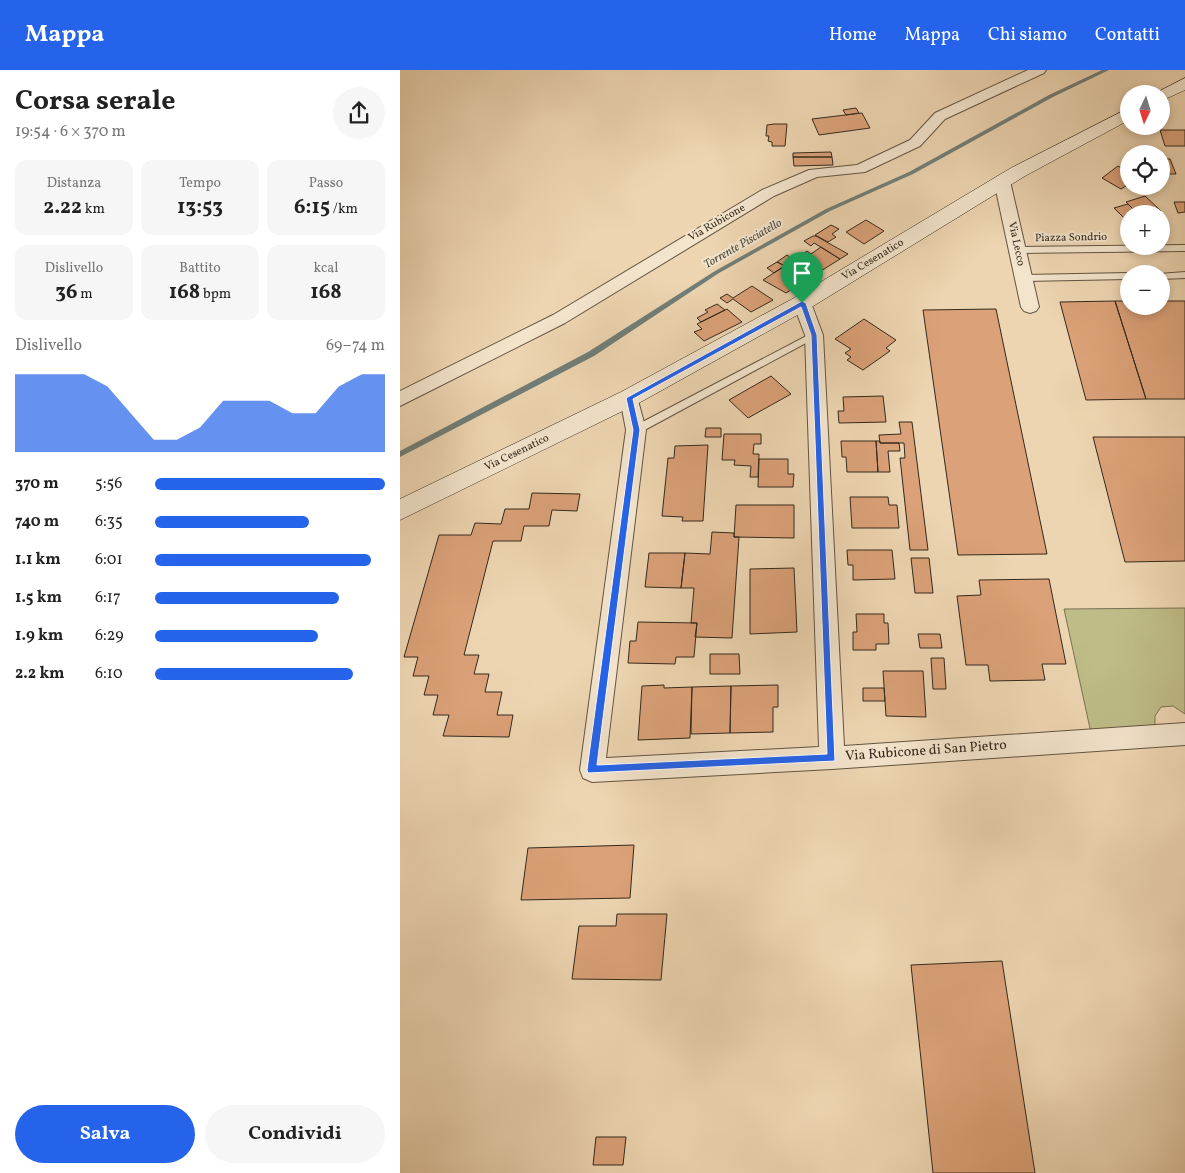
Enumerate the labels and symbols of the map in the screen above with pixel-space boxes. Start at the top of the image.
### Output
north arrow [1120,85,1170,135]
street label: Via Rubicone [686,201,748,245]
water label: Torrente Pisciatello [701,215,785,273]
street label: Via Lecco [1004,220,1028,268]
street label: Piazza Sondrio [1035,230,1107,246]
street label: Via Cesenatico [839,235,907,284]
pin [781,252,823,303]
street label: Via Cesenatico [482,431,552,475]
street label: Via Rubicone di San Pietro [845,736,1007,766]

